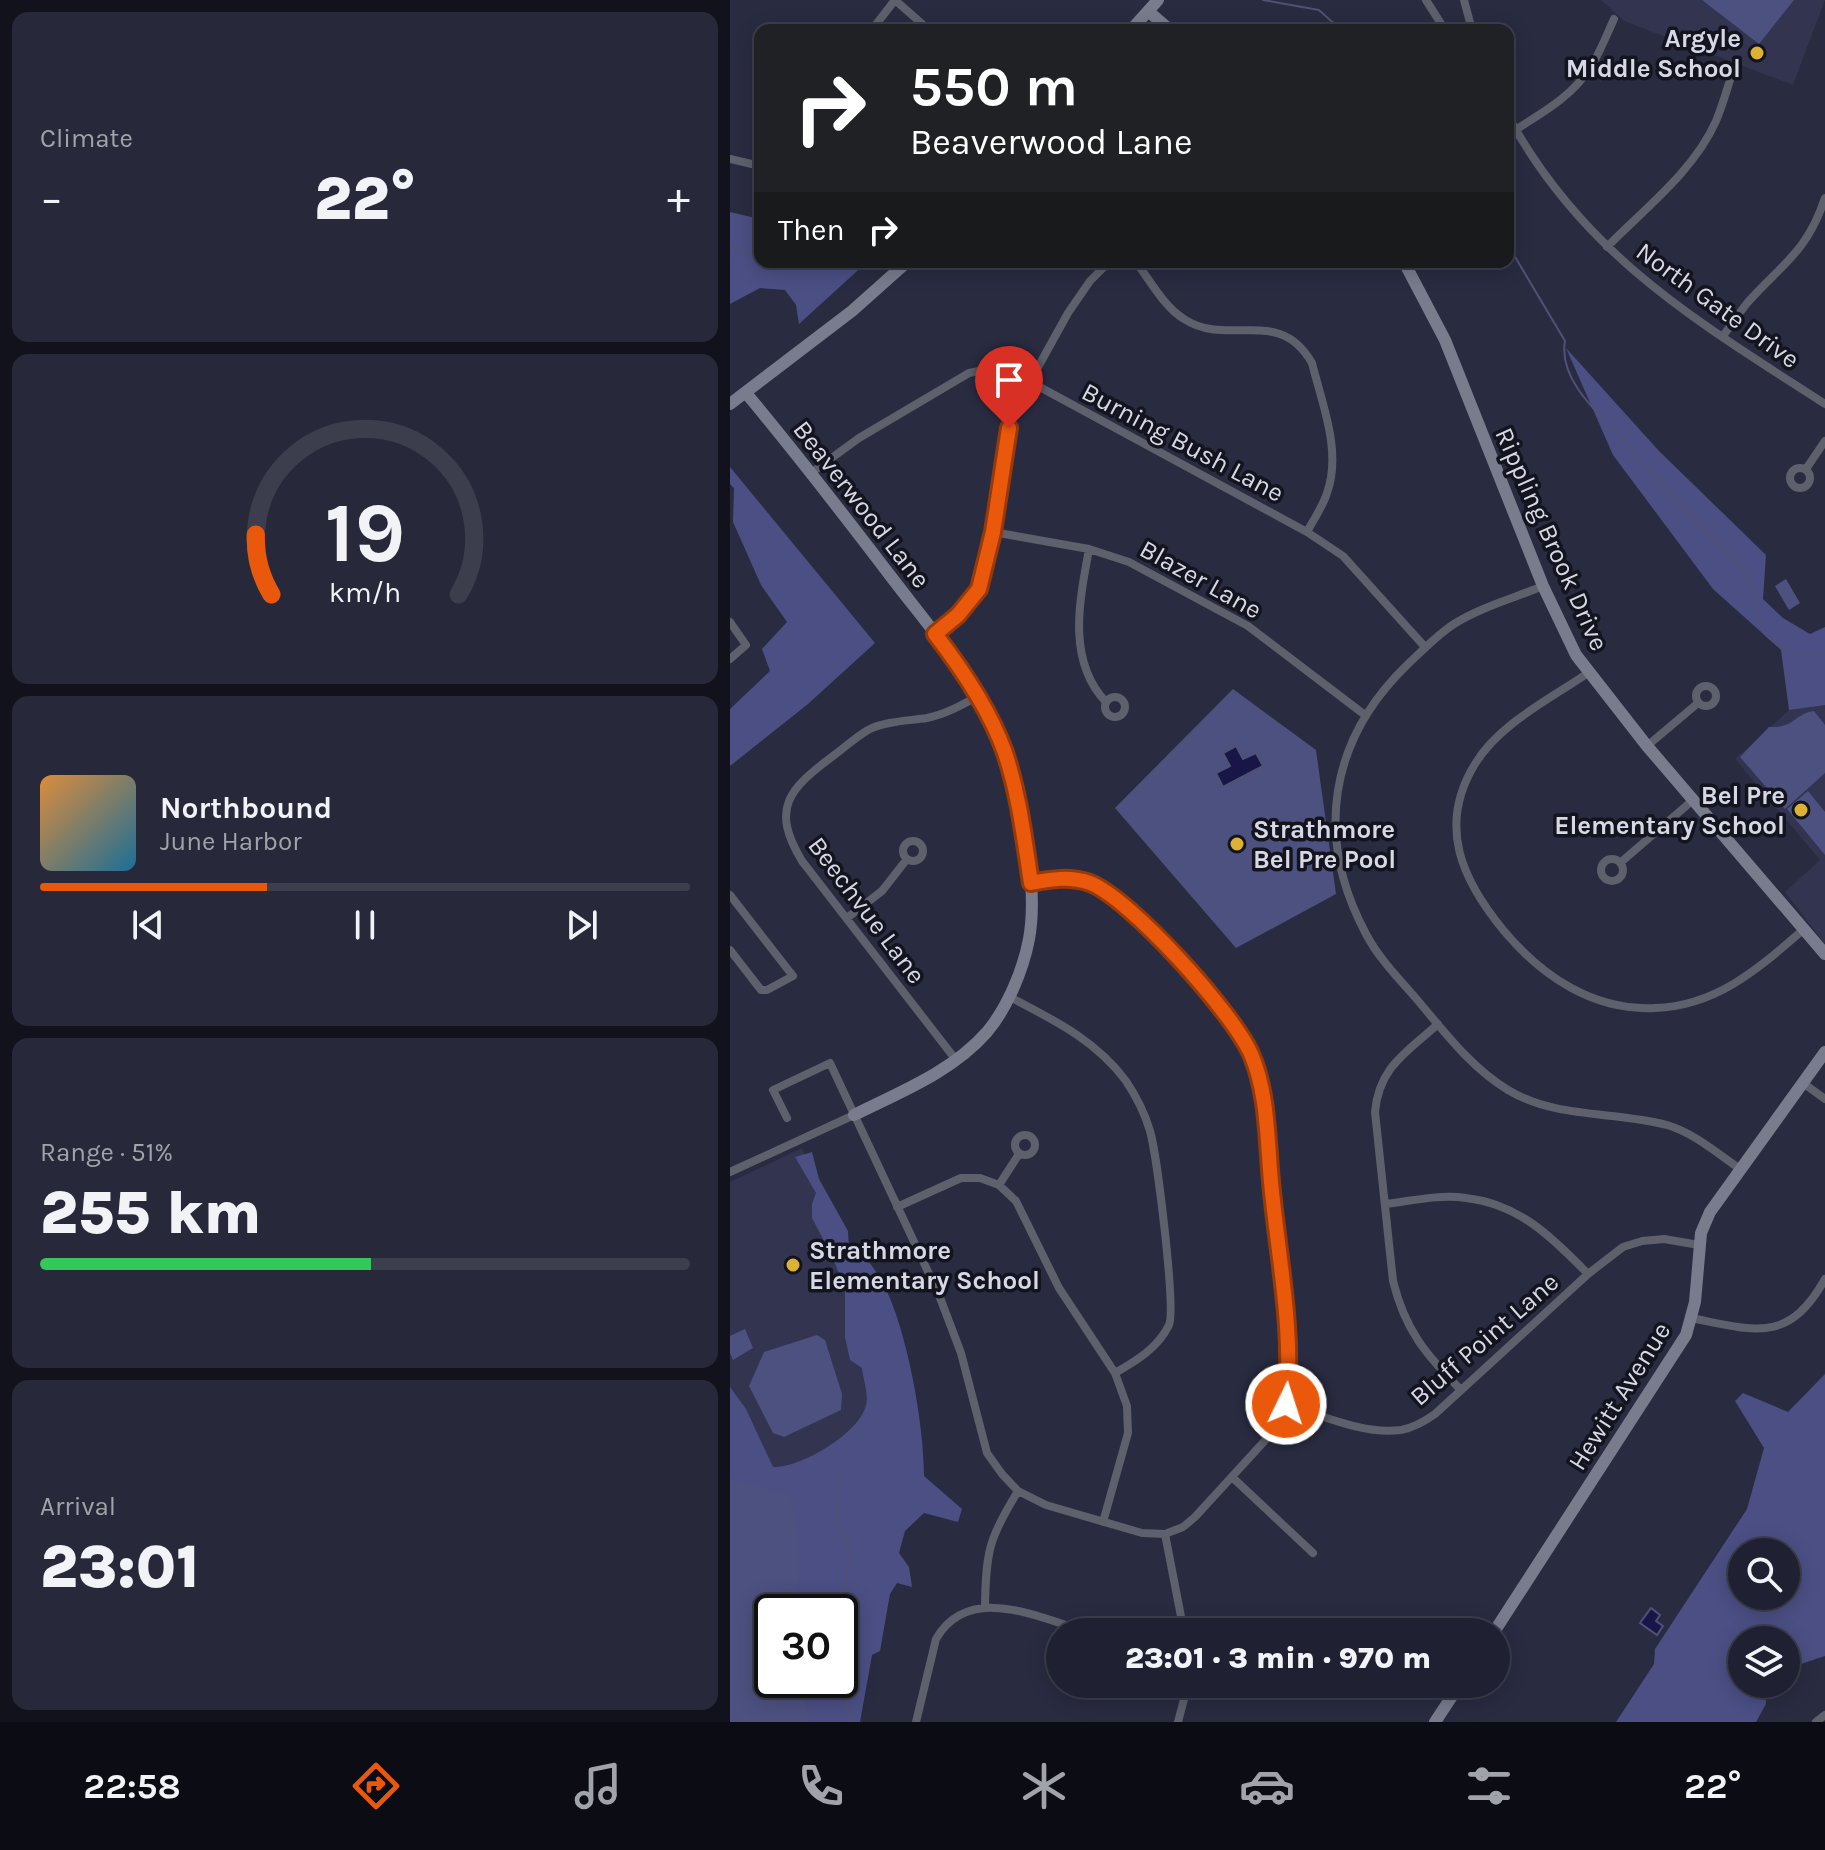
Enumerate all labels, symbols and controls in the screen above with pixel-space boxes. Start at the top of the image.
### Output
place label: Argyle Middle School [1566,23,1741,84]
marker: Argyle Middle School [1748,44,1766,62]
text: 550 m [910,54,1078,119]
icon: right [778,56,882,160]
text: Beaverwood Lane [910,121,1192,163]
text: Climate [40,123,133,154]
text: 22° [314,164,416,234]
text: − [40,173,63,224]
text: + [667,173,690,224]
icon: right [861,208,905,252]
text: Then [778,212,845,248]
street label: North Gate Drive [1630,236,1805,375]
pin [975,346,1043,428]
icon: arrive [987,358,1031,402]
street label: Burning Bush Lane [1076,376,1289,509]
street label: Beaverwood Lane [787,414,937,594]
street label: Rippling Brook Drive [1488,423,1615,656]
text: 19 [325,485,405,582]
street label: Blazer Lane [1134,533,1267,626]
text: km/h [329,576,401,609]
place label: Bel Pre Elementary School [1554,780,1785,841]
text: Northbound [160,790,332,826]
marker: Bel Pre Elementary School [1792,801,1810,819]
place label: Strathmore Bel Pre Pool [1253,814,1396,875]
text: June Harbor [160,826,302,857]
street label: Beechvue Lane [801,831,932,990]
marker: Strathmore Bel Pre Pool [1228,835,1246,853]
icon: previous [126,903,170,947]
icon: pause [343,903,387,947]
icon: next [560,903,604,947]
text: Range · 51% [40,1137,173,1168]
text: 255 km [40,1178,261,1248]
place label: Strathmore Elementary School [809,1235,1040,1296]
marker: Strathmore Elementary School [784,1256,802,1274]
street label: Bluff Point Lane [1404,1266,1565,1412]
street label: Hewitt Avenue [1562,1317,1677,1476]
position arrow [1244,1362,1328,1446]
text: Arrival [40,1491,116,1522]
text: 23:01 [40,1532,199,1602]
map controls [1728,1538,1800,1698]
button: search [1728,1538,1800,1610]
speed limit sign: 30 [754,1594,858,1698]
button: layers [1728,1626,1800,1698]
text: 23:01 · 3 min · 970 m [1125,1640,1431,1676]
icon: directions [348,1758,404,1814]
icon: music [570,1758,626,1814]
icon: phone [793,1758,849,1814]
icon: climate [1016,1758,1072,1814]
icon: car [1239,1758,1295,1814]
icon: filters [1461,1758,1517,1814]
text: 22:58 [83,1765,181,1807]
text: 22° [1684,1765,1742,1807]

